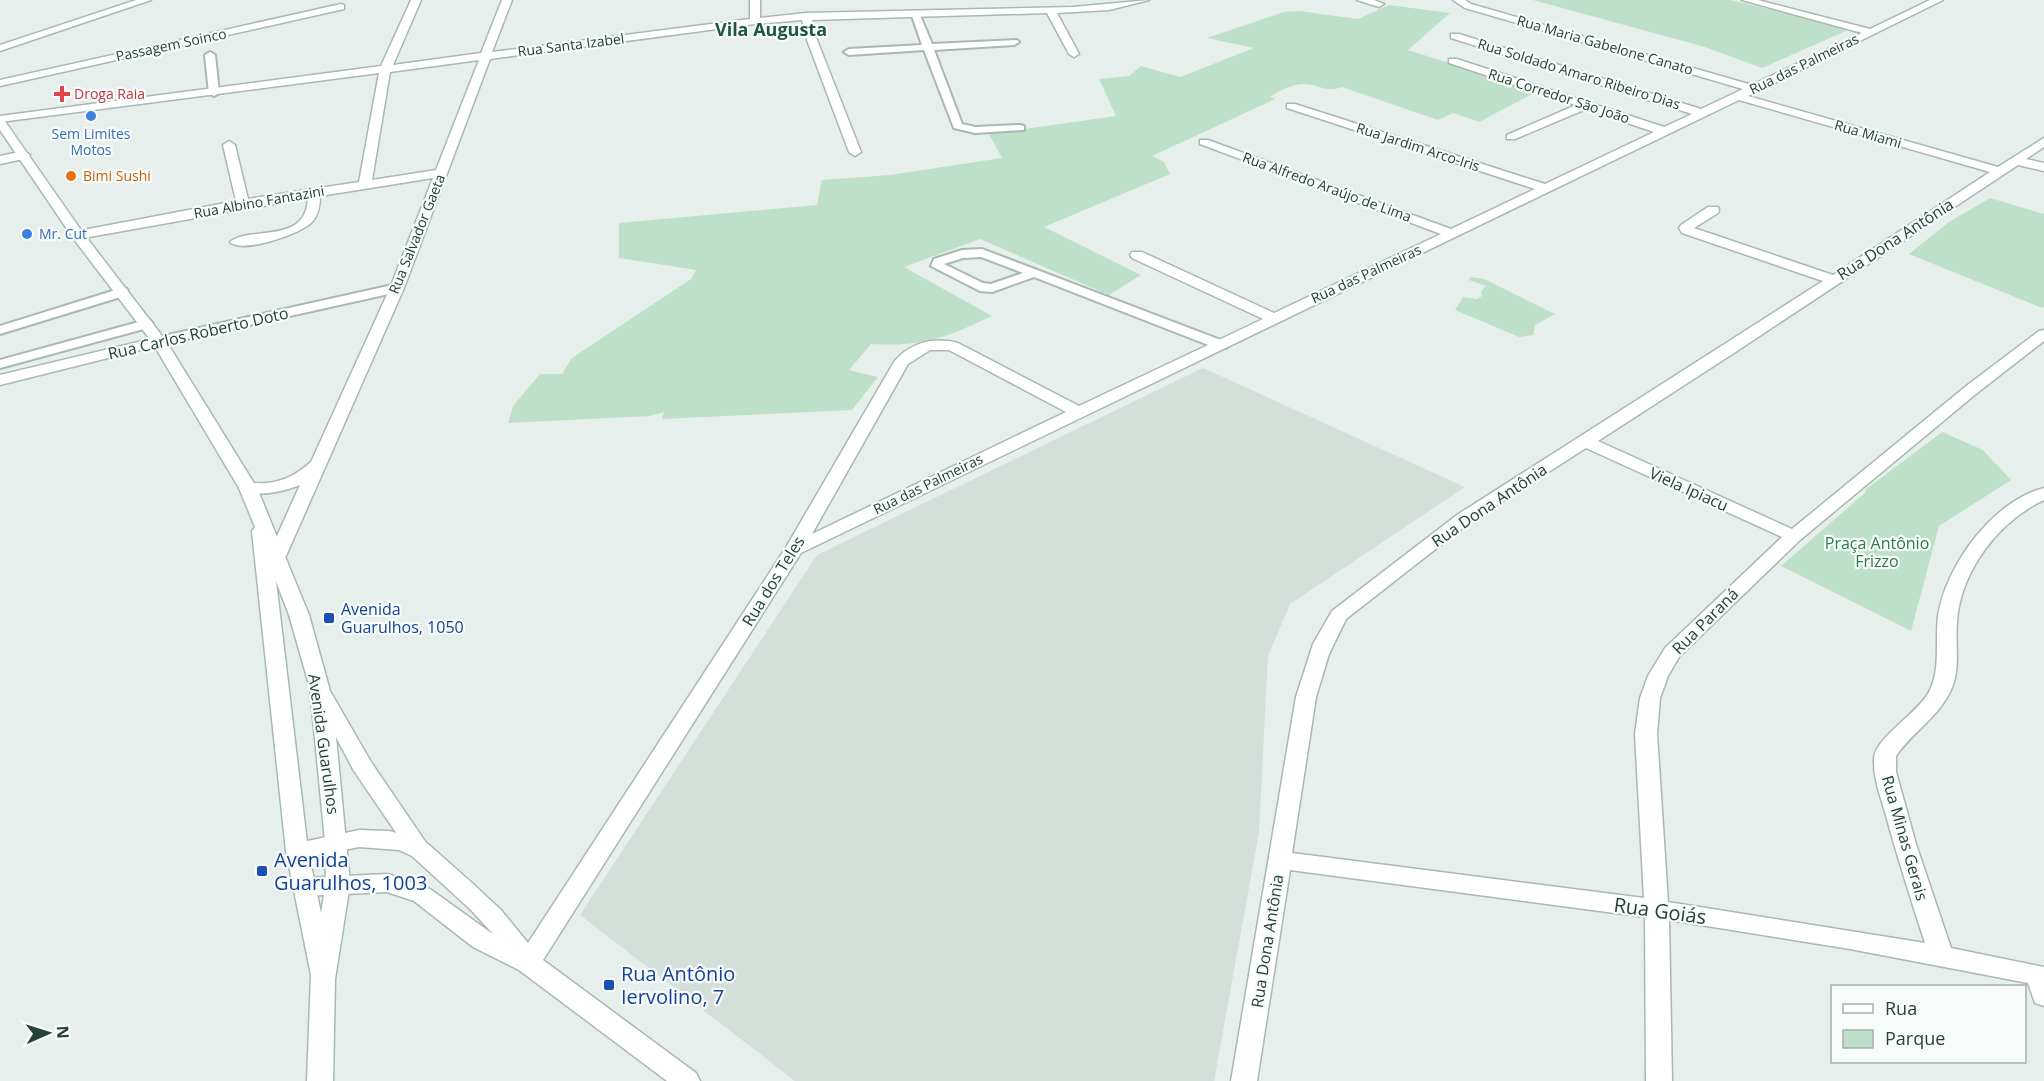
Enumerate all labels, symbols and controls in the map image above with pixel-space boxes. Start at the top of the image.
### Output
street label: Rua Maria Gabelone Canato [1515,10,1695,79]
district label: Vila Augusta [715,17,827,41]
street label: Passagem Soinco [114,23,228,66]
street label: Rua Santa Izabel [517,29,625,60]
street label: Rua das Palmeiras [1746,29,1862,98]
street label: Rua Soldado Amaro Ribeiro Dias [1476,34,1683,113]
street label: Rua Corredor São João [1486,64,1632,127]
place label: Droga Raia [74,84,145,103]
marker: Droga Raia [55,87,69,101]
marker: Sem Limites Motos [84,109,98,123]
street label: Rua Miami [1832,115,1904,152]
street label: Rua Jardim Arco-Iris [1354,118,1483,176]
place label: Sem Limites Motos [52,124,131,159]
street label: Rua Alfredo Araújo de Lima [1240,147,1414,226]
place label: Bimi Sushi [83,166,151,185]
marker: Bimi Sushi [64,169,78,183]
street label: Rua Salvador Gaeta [384,171,449,296]
street label: Rua Albino Fantazini [192,181,326,222]
street label: Rua Dona Antônia [1832,193,1958,285]
place label: Mr. Cut [39,224,87,243]
marker: Mr. Cut [20,227,34,241]
street label: Rua das Palmeiras [1308,240,1424,307]
street label: Rua Carlos Roberto Doto [106,302,290,364]
street label: Rua das Palmeiras [870,449,986,518]
street label: Rua Dona Antônia [1427,458,1551,552]
street label: Viela Ipiacu [1646,462,1732,516]
street label: Rua dos Teles [737,532,809,630]
park label: Praça Antônio Frizzo [1825,532,1929,572]
street label: Rua Paraná [1667,583,1743,659]
place label: Avenida Guarulhos, 1050 [341,598,464,638]
marker: Avenida Guarulhos, 1050 [322,611,336,625]
street label: Avenida Guarulhos [303,672,345,816]
street label: Rua Minas Gerais [1877,773,1933,903]
place label: Avenida Guarulhos, 1003 [274,846,427,896]
marker: Avenida Guarulhos, 1003 [255,864,269,878]
street label: Rua Dona Antônia [1246,873,1288,1009]
street label: Rua Goiás [1612,891,1708,930]
place label: Rua Antônio Iervolino, 7 [621,960,735,1010]
marker: Rua Antônio Iervolino, 7 [602,978,616,992]
legend [1831,985,2026,1063]
text: Rua [1885,996,1917,1020]
north arrow [18,1003,78,1063]
text: N [52,1025,74,1039]
text: Parque [1885,1026,1945,1050]

